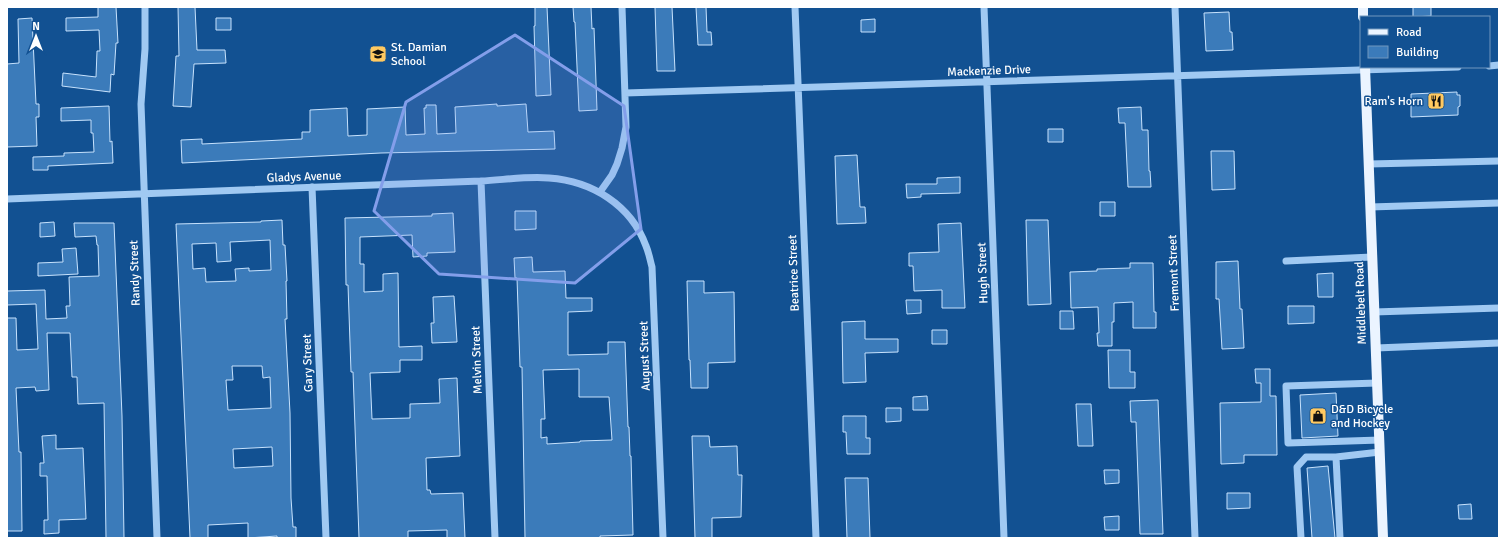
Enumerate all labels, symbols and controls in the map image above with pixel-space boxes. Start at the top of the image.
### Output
north arrow [16,16,56,56]
legend [1360,16,1490,68]
text: N [32,20,40,33]
text: Road [1396,25,1422,40]
place label: St. Damian School [391,40,447,69]
school or university icon: St. Damian School [368,44,388,64]
text: Building [1396,45,1439,60]
street label: Mackenzie Drive [947,62,1031,80]
restaurant icon: Ram's Horn [1426,91,1446,111]
place label: Ram's Horn [1365,94,1423,109]
street label: Gladys Avenue [266,168,342,186]
street label: Beatrice Street [785,234,803,312]
street label: Fremont Street [1165,234,1183,312]
street label: Randy Street [126,240,144,306]
street label: Hugh Street [974,242,992,304]
street label: Middlebelt Road [1352,261,1370,345]
street label: August Street [636,321,654,391]
street label: Melvin Street [468,326,486,394]
street label: Gary Street [299,334,317,392]
place label: D&D Bicycle and Hockey [1331,402,1393,431]
shop icon: D&D Bicycle and Hockey [1308,406,1328,426]

